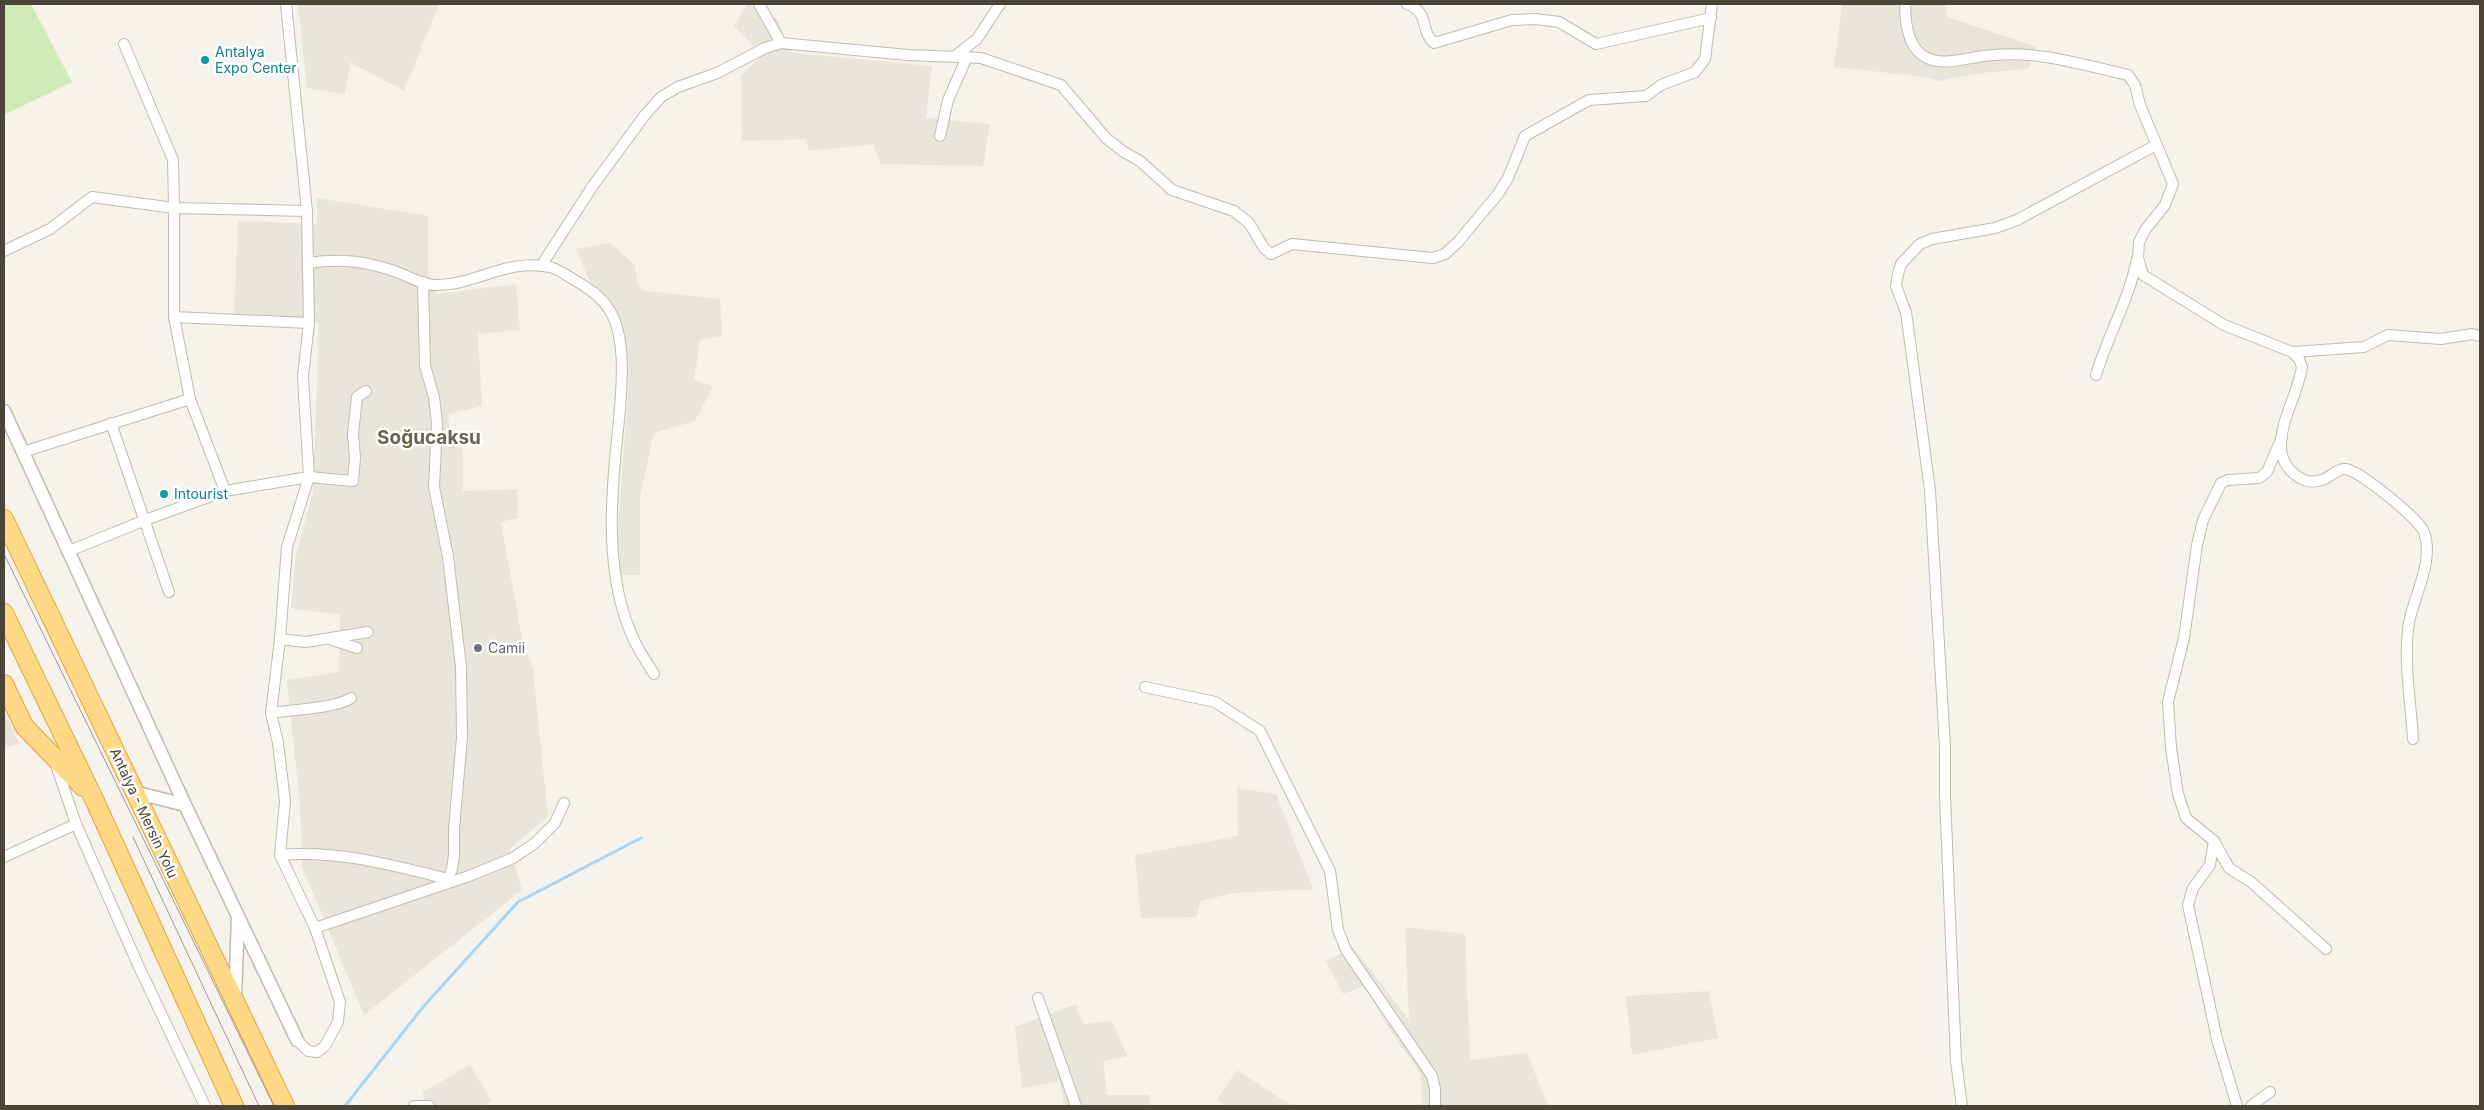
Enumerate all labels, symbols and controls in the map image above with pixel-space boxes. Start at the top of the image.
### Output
place label: Antalya Expo Center [215,43,297,76]
marker: Antalya Expo Center [199,54,211,66]
district label: Soğucaksu [377,426,481,449]
place label: Intourist [174,485,228,502]
marker: Intourist [158,488,170,500]
place label: Camii [488,639,525,656]
marker: Camii [472,642,484,654]
street label: Antalya - Mersin Yolu [107,745,182,880]

